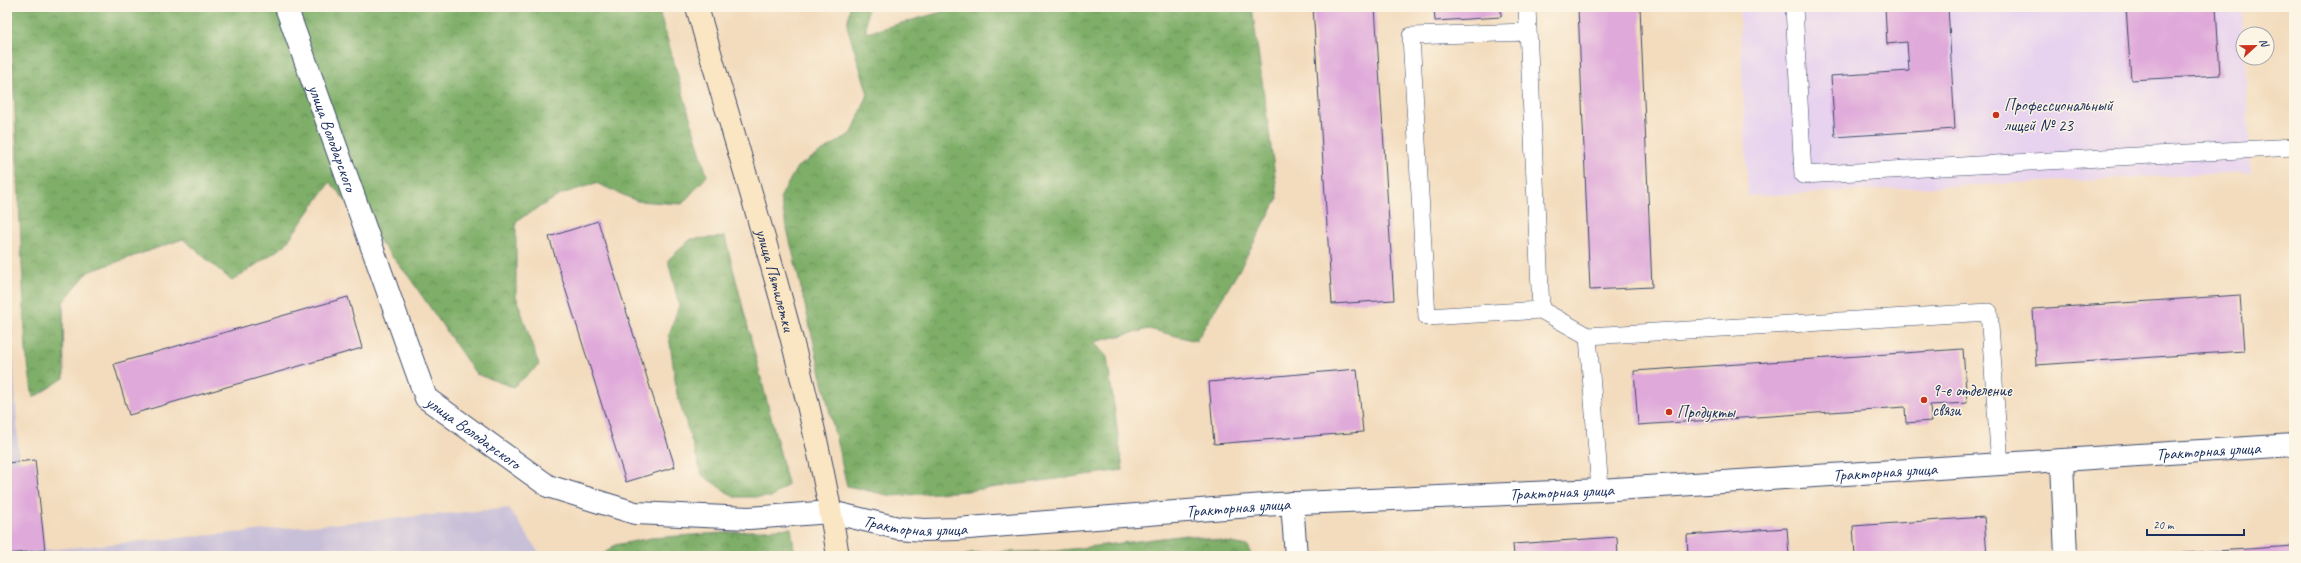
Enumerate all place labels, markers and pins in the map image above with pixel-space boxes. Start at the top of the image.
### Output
place label: Профессиональный лицей № 23 [2004,95,2114,136]
marker: Профессиональный лицей № 23 [1991,110,2001,120]
place label: 9-е отделение связи [1932,380,2013,421]
marker: 9-е отделение связи [1919,395,1929,405]
place label: Продукты [1677,402,1737,423]
marker: Продукты [1664,407,1674,417]

